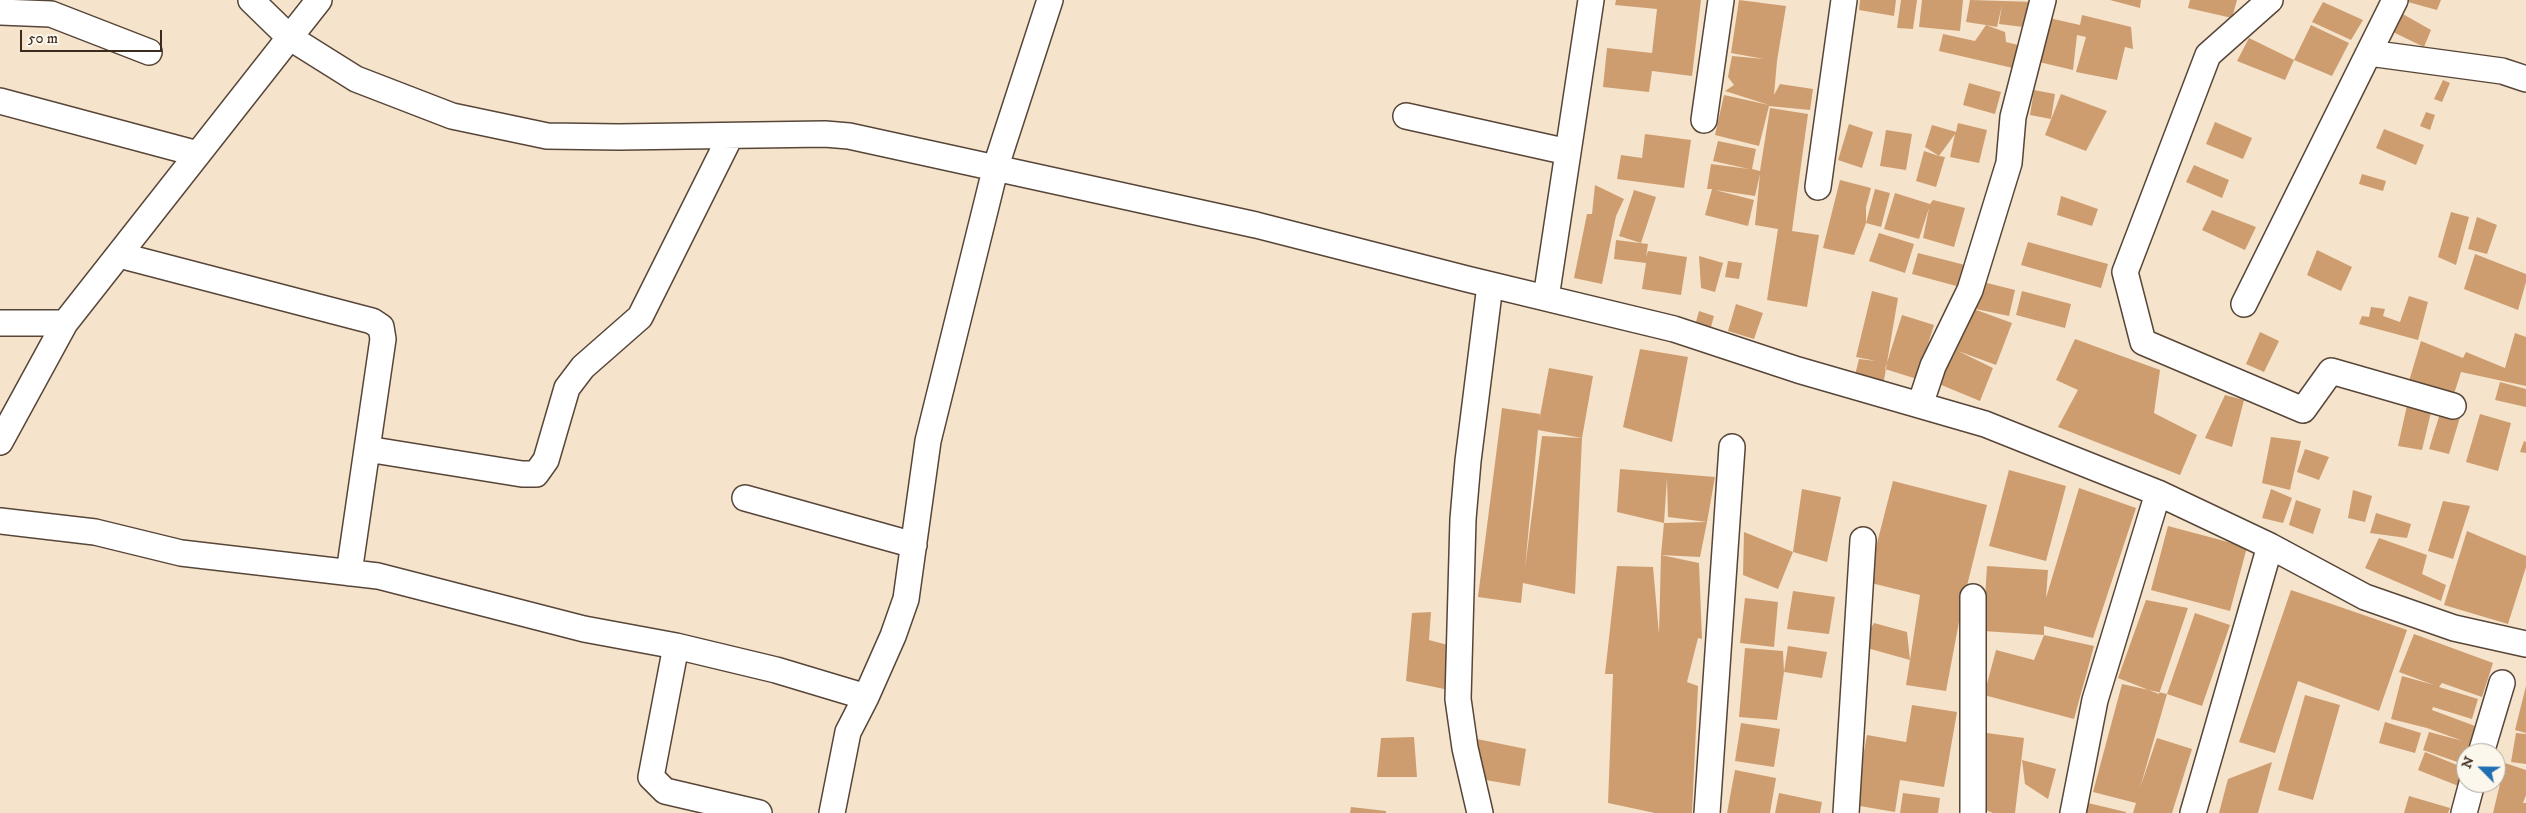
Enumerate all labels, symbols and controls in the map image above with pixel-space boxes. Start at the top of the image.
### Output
scale bar [22,20,165,52]
text: 50 m [28,29,58,48]
north arrow [2456,743,2506,793]
text: N [2458,754,2479,771]

